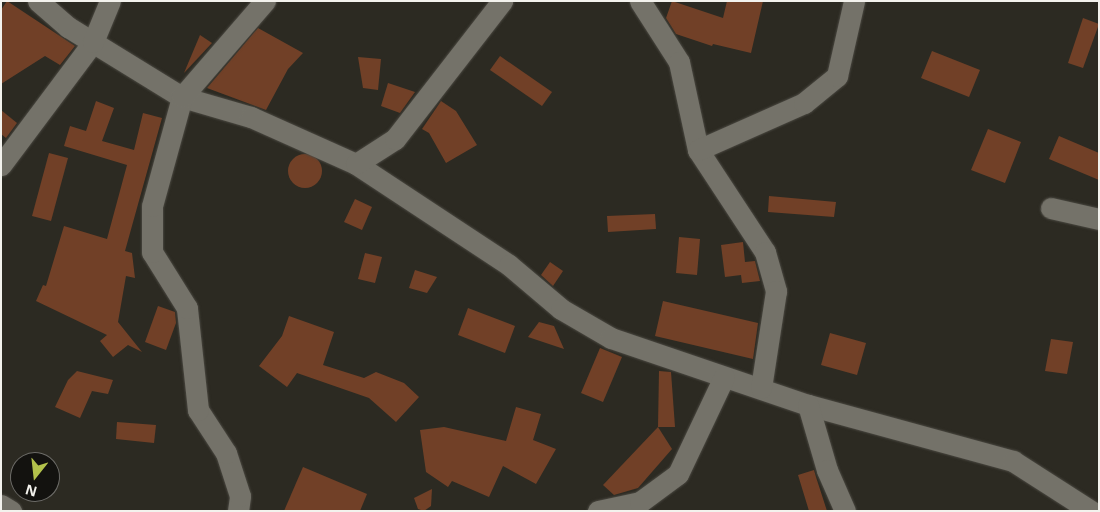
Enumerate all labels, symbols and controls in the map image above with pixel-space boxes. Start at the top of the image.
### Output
north arrow [10,452,60,502]
text: N [23,480,39,502]

